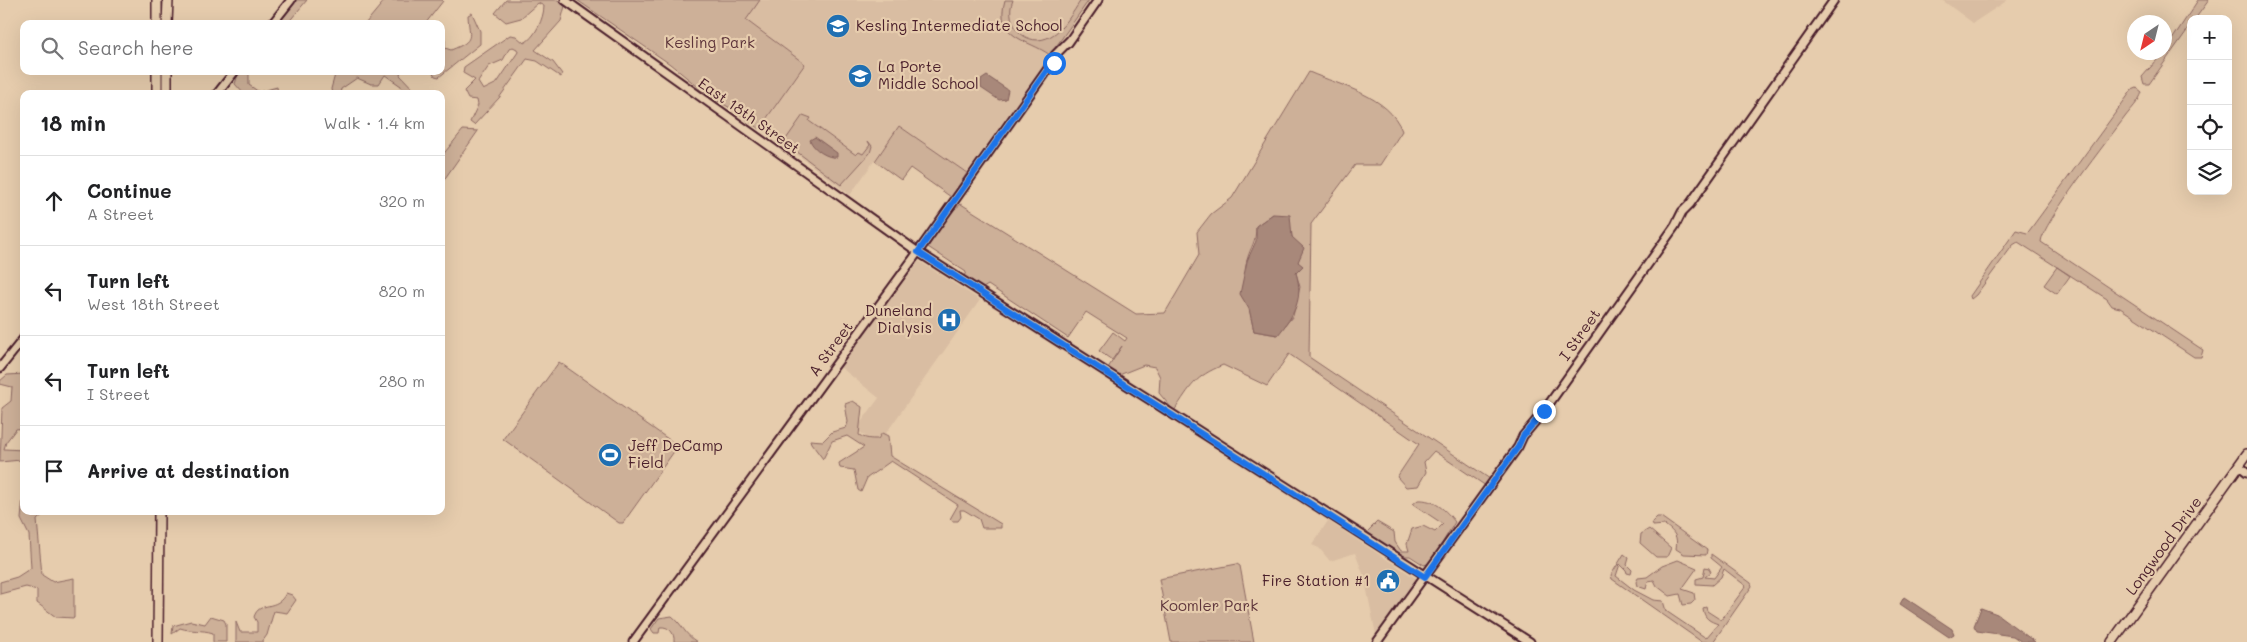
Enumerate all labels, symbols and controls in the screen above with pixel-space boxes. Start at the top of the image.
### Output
school or university icon: Kesling Intermediate School [825,13,851,39]
place label: Kesling Intermediate School [856,15,1063,35]
north arrow [2127,15,2172,60]
map controls [2187,15,2232,195]
button: + [2187,15,2232,60]
search box [20,20,445,75]
park label: Kesling Park [665,32,755,52]
icon: search [38,34,66,62]
text: Search here [78,35,194,60]
route start [1043,52,1066,75]
place label: La Porte Middle School [878,56,979,93]
button: − [2187,60,2232,105]
school or university icon: La Porte Middle School [847,63,873,89]
street label: East 18th Street [695,73,804,158]
button: locate [2187,105,2232,150]
text: 18 min [40,109,106,136]
text: Walk · 1.4 km [324,112,425,133]
button: layers [2187,150,2232,195]
text: Continue [87,178,172,203]
icon: ahead [40,187,68,215]
text: 320 m [379,190,425,211]
text: A Street [87,203,154,224]
text: Turn left [87,268,170,293]
icon: left [40,277,68,305]
text: 820 m [379,280,425,301]
text: West 18th Street [87,293,220,314]
place label: Duneland Dialysis [865,300,932,337]
street label: I Street [1554,304,1604,364]
hospital icon: Duneland Dialysis [936,307,962,333]
street label: A Street [804,317,857,380]
text: Turn left [87,358,170,383]
icon: left [40,367,68,395]
text: 280 m [379,370,425,391]
text: I Street [87,383,150,404]
route end [1533,400,1556,423]
place label: Jeff DeCamp Field [628,435,723,472]
sports icon: Jeff DeCamp Field [597,442,623,468]
icon: arrive [40,457,68,485]
text: Arrive at destination [87,458,290,483]
street label: Longwood Drive [2121,492,2206,599]
public building icon: Fire Station #1 [1375,568,1401,594]
place label: Fire Station #1 [1262,570,1370,590]
park label: Koomler Park [1160,595,1258,615]

